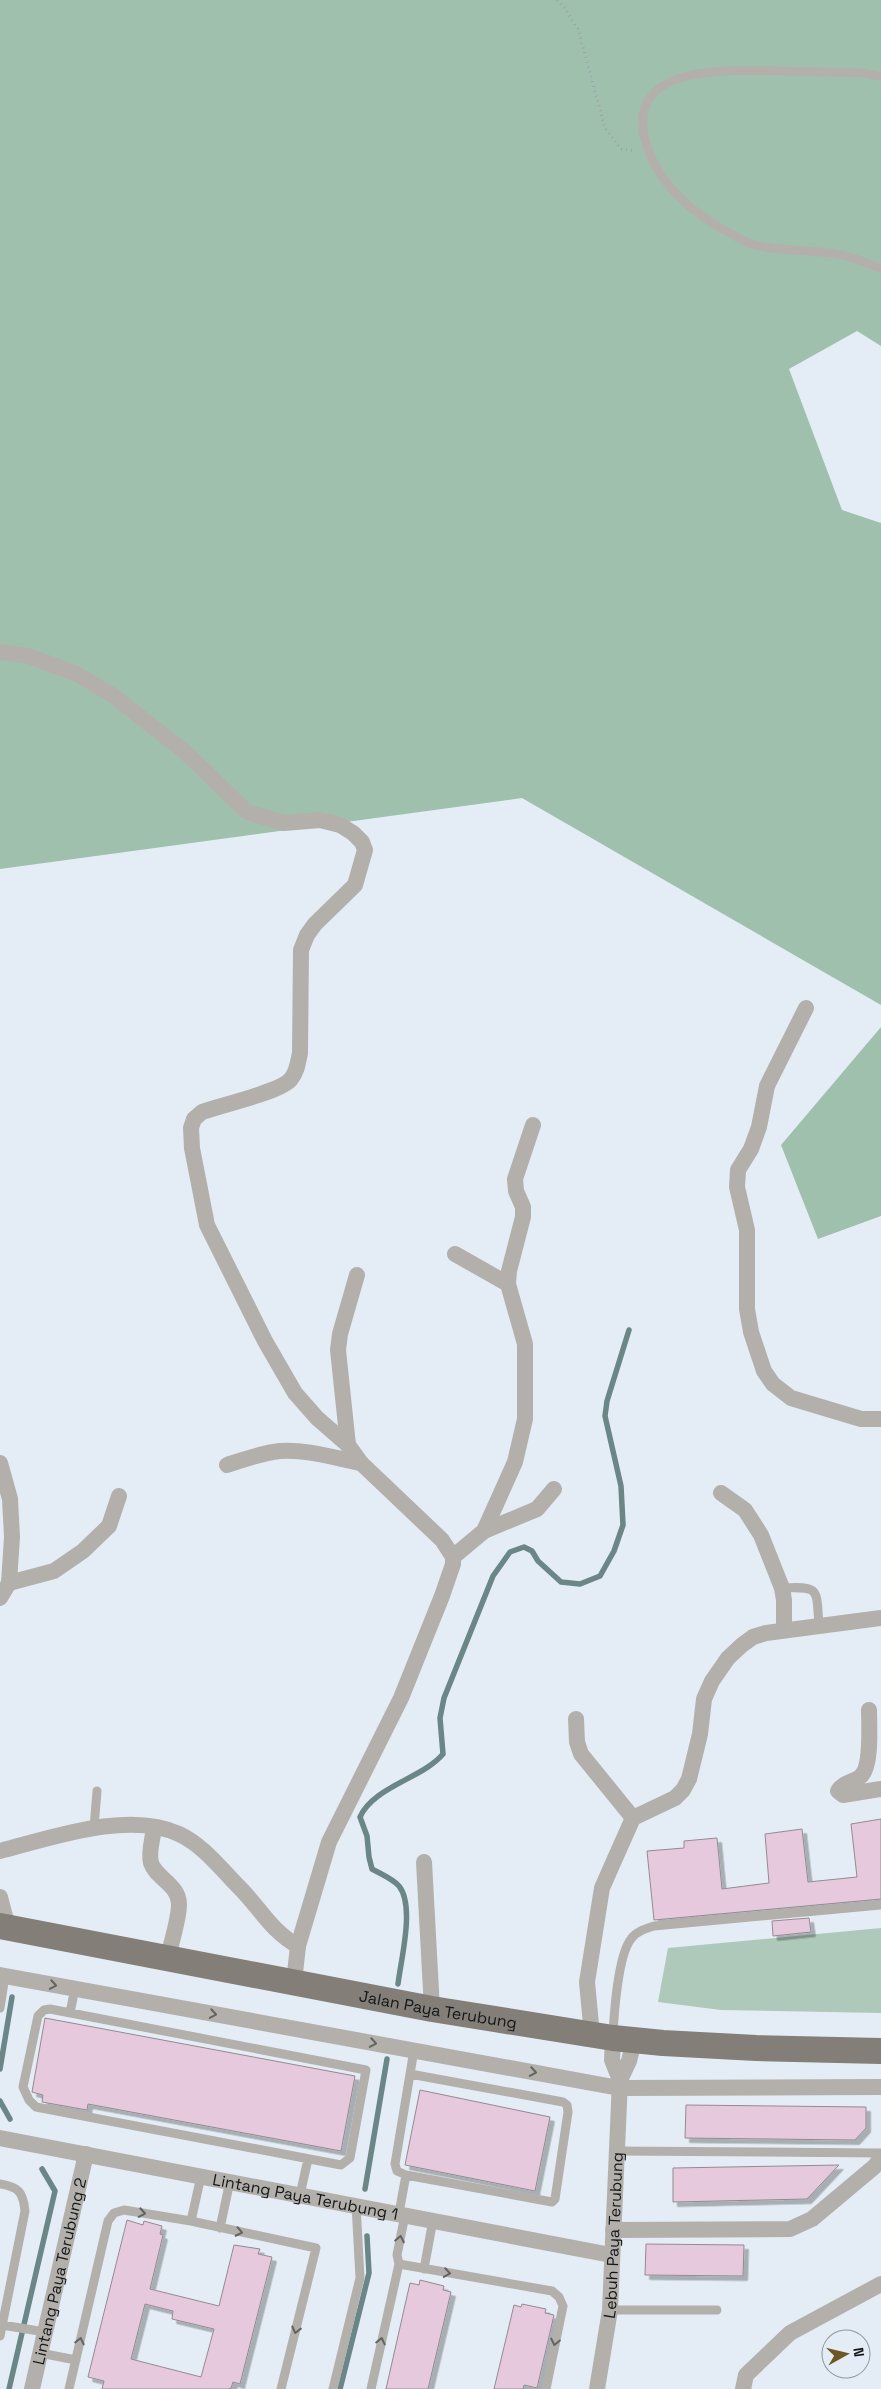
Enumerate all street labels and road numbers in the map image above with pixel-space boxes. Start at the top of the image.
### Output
street label: Jalan Paya Terubung [357,1985,519,2033]
street label: Lebuh Paya Terubung [599,2151,628,2320]
street label: Lintang Paya Terubung 1 [211,2169,400,2225]
street label: Lintang Paya Terubung 2 [28,2176,91,2367]

